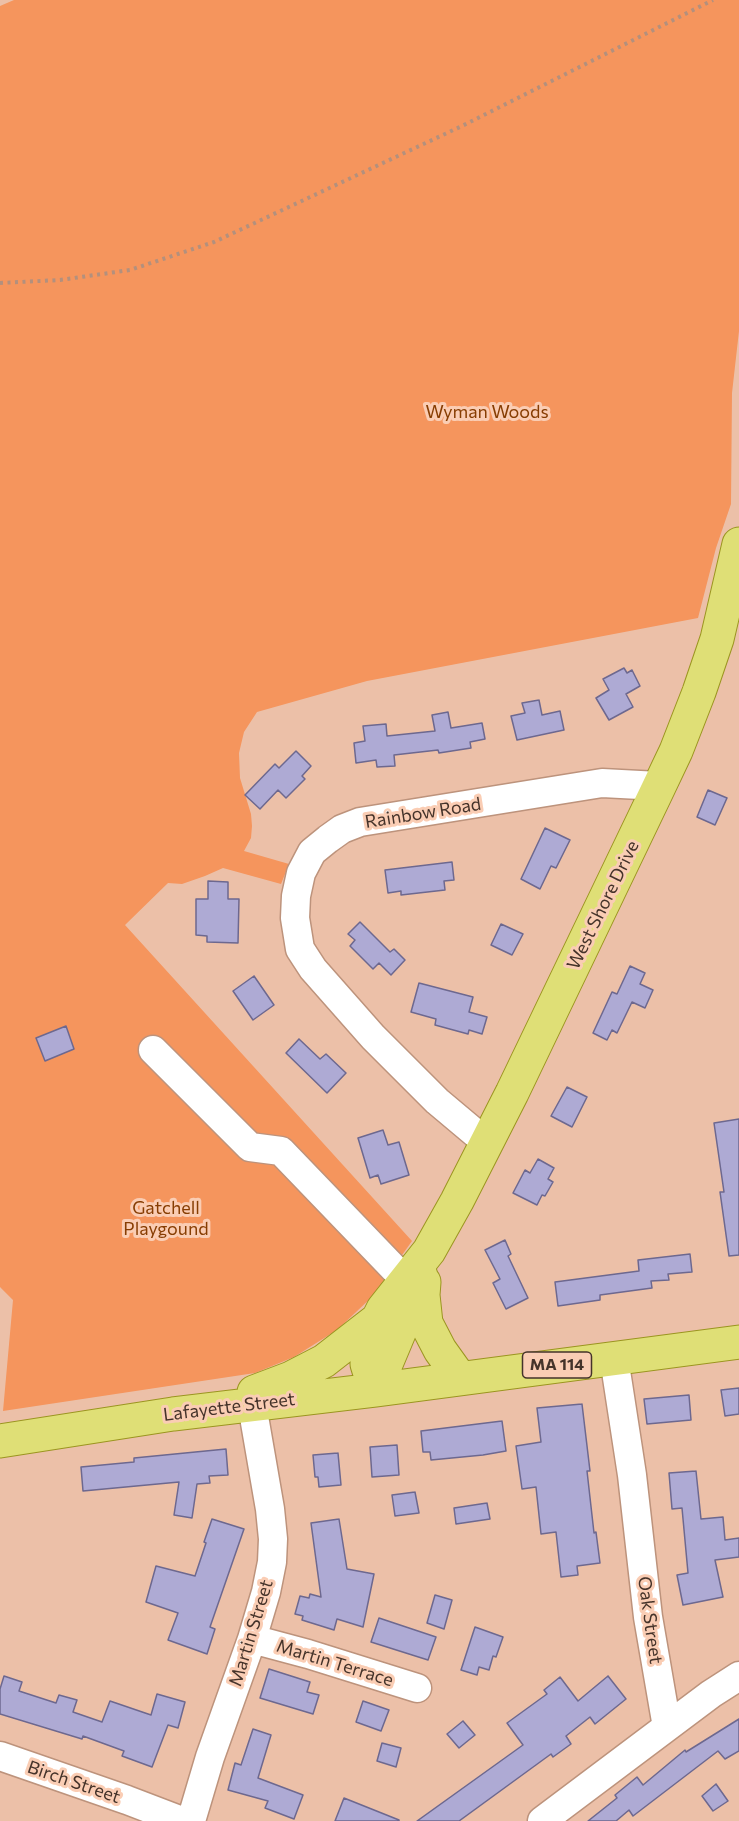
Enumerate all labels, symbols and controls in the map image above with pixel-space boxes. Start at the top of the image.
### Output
park label: Wyman Woods [425,401,549,423]
street label: Rainbow Road [363,793,483,833]
street label: West Shore Drive [562,837,644,973]
park label: Gatchell Playgound [123,1197,209,1240]
road number: MA 114 [522,1352,592,1378]
street label: Lafayette Street [162,1388,296,1426]
street label: Oak Street [633,1575,667,1665]
street label: Martin Street [225,1577,277,1689]
street label: Martin Terrace [274,1635,396,1691]
street label: Birch Street [25,1756,123,1808]

